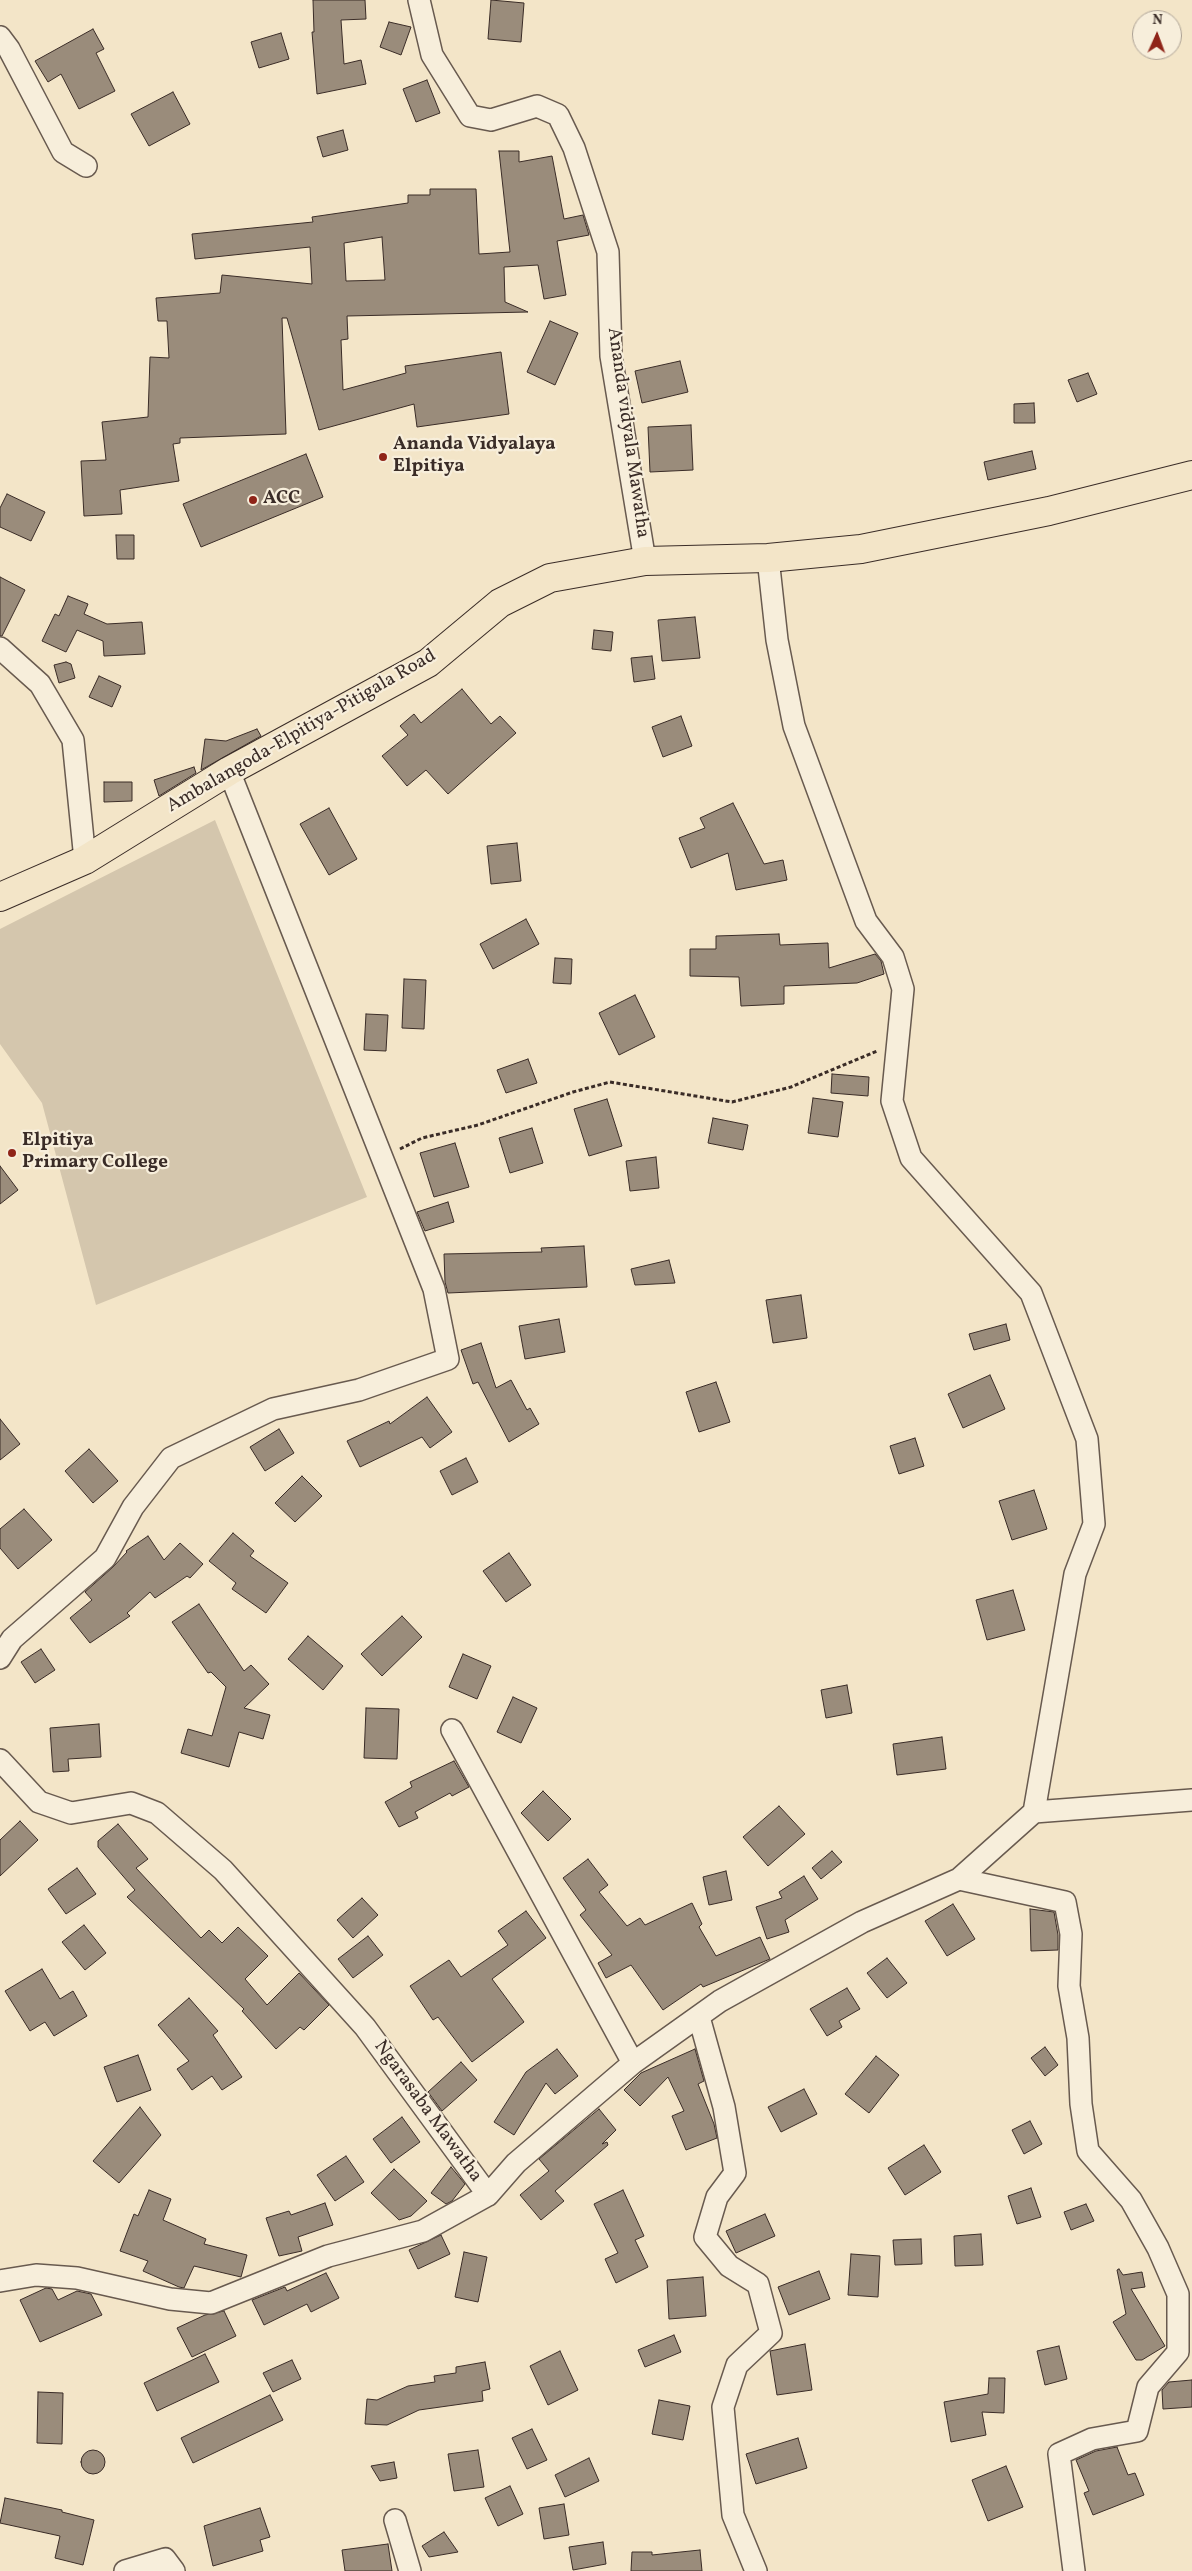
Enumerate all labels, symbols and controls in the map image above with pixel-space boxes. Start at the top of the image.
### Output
north arrow [1132,10,1182,60]
text: N [1152,11,1163,30]
street label: Ananda vidyala Mawatha [601,326,653,540]
place label: Ananda Vidyalaya Elpitiya [393,435,556,479]
marker: Ananda Vidyalaya Elpitiya [377,451,389,463]
place label: ACC [263,489,300,511]
marker: ACC [247,494,259,506]
street label: Ambalangoda-Elpitiya-Pitigala Road [163,645,441,819]
place label: Elpitiya Primary College [22,1131,168,1175]
marker: Elpitiya Primary College [6,1147,18,1159]
street label: Ngarasaba Mawatha [368,2037,486,2187]

